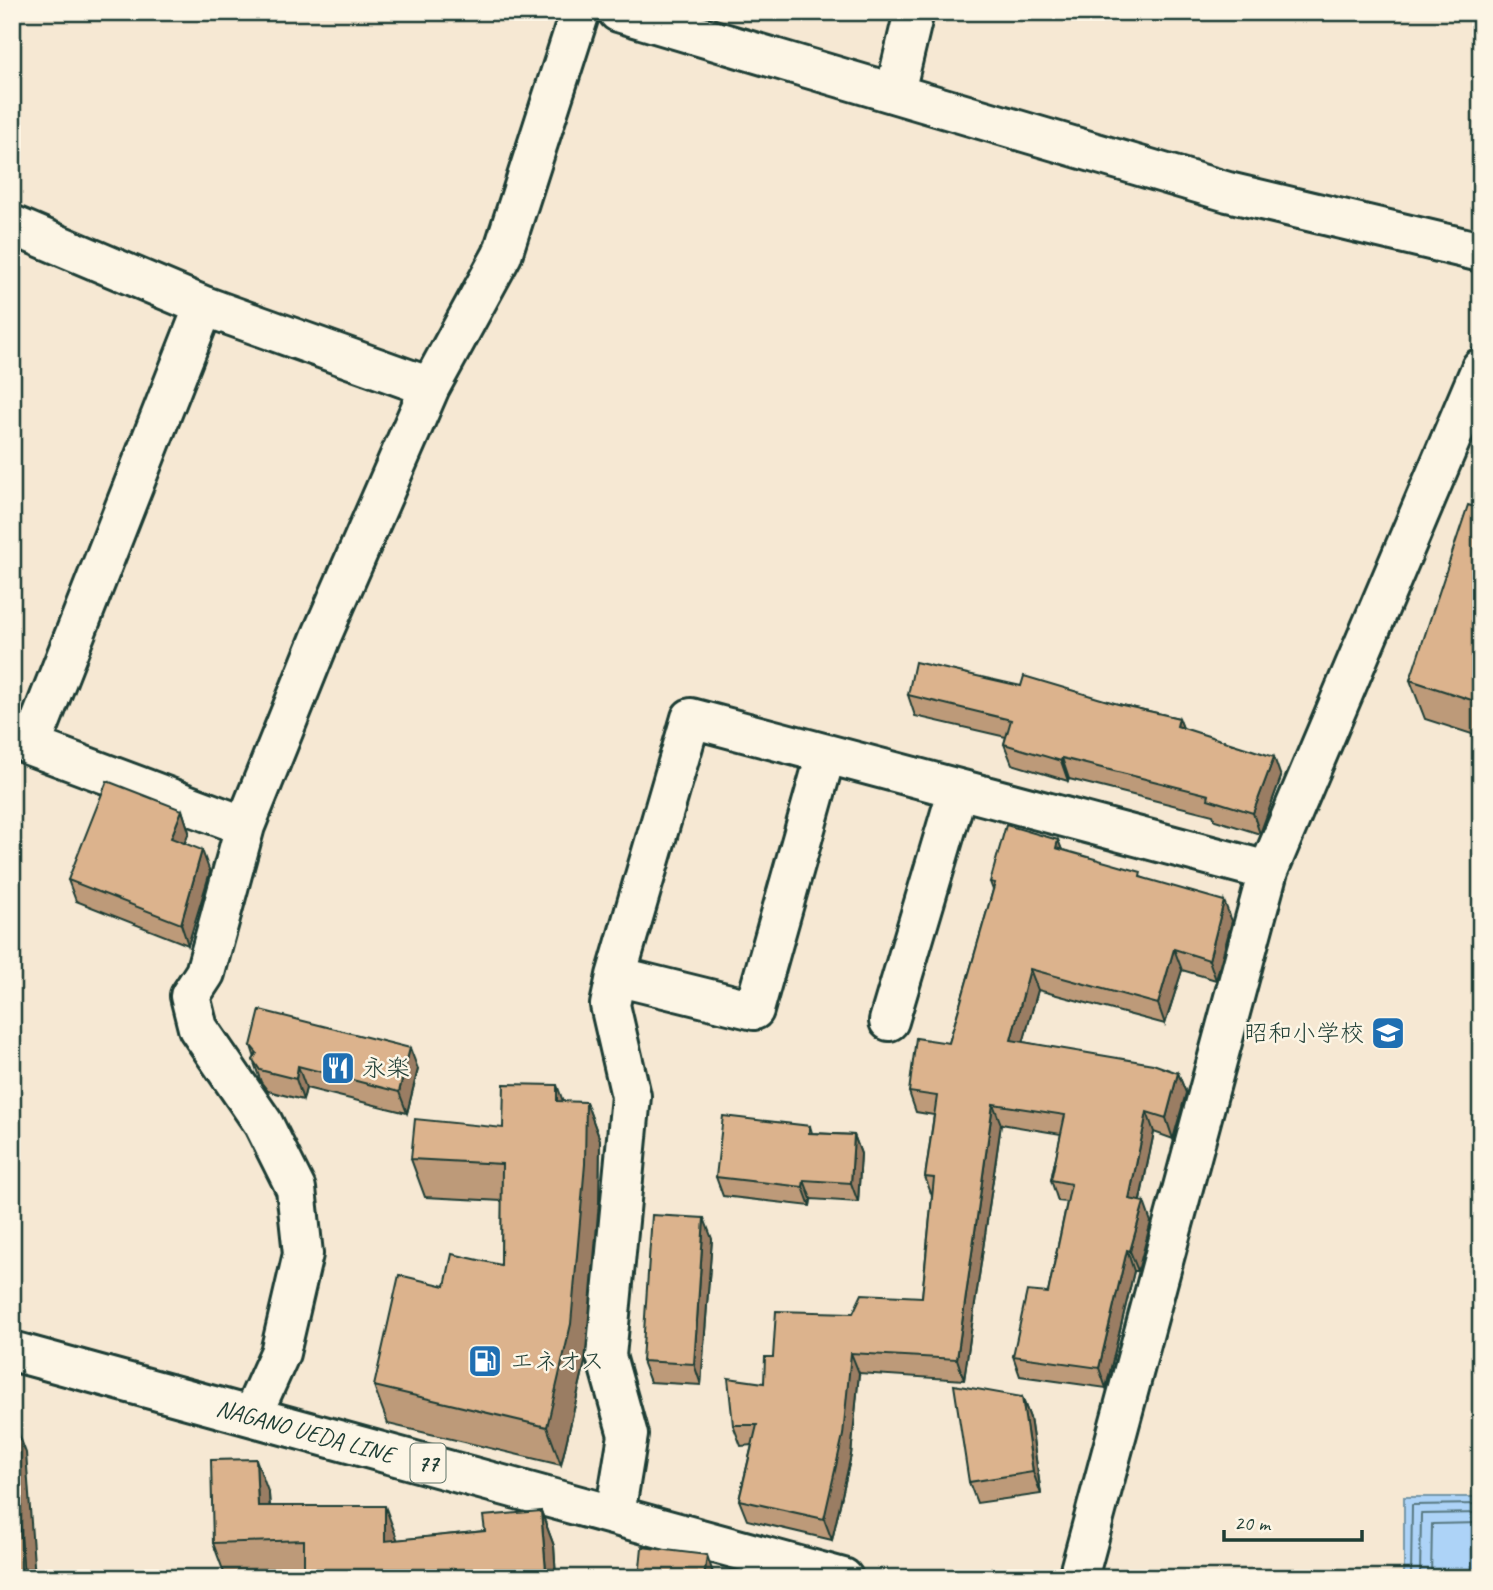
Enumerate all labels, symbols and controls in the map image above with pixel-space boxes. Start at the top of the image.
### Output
school or university icon: 昭和小学校 [1369,1014,1407,1052]
place label: 昭和小学校 [1244,1018,1364,1048]
restaurant icon: 永楽 [319,1049,357,1087]
place label: 永楽 [362,1053,410,1083]
fuel station icon: エネオス [466,1342,504,1380]
place label: エネオス [510,1346,605,1376]
street label: NAGANO UEDA LINE [213,1393,400,1470]
road number: 77 [410,1444,446,1482]
scale bar [1224,1499,1362,1543]
text: 20 m [1234,1510,1272,1536]

